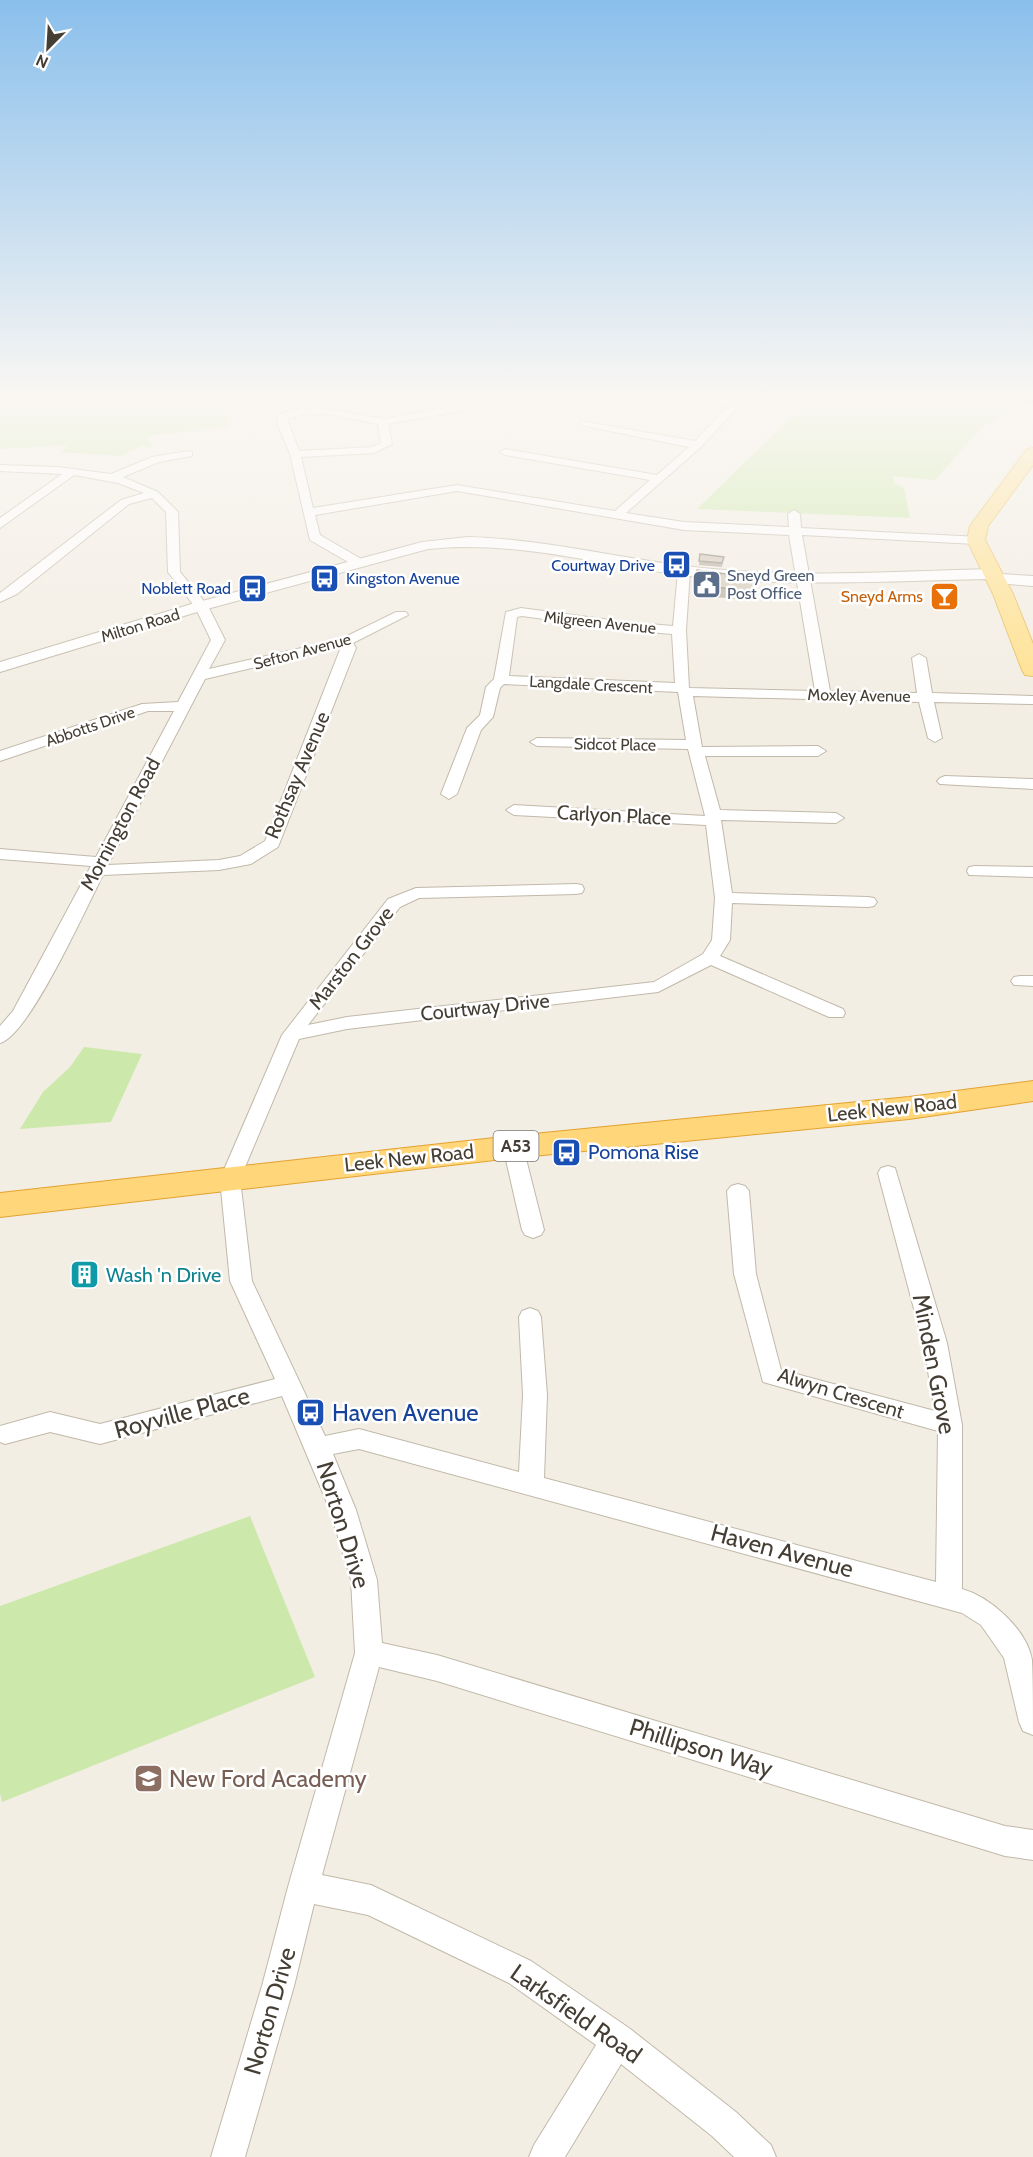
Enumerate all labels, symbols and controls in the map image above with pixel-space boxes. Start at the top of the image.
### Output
north arrow [18,18,78,78]
text: N [33,50,51,72]
bus stop icon: Courtway Drive [660,549,692,581]
place label: Courtway Drive [551,556,655,575]
bus stop icon: Kingston Avenue [309,562,341,594]
place label: Sneyd Green Post Office [727,566,815,603]
public building icon: Sneyd Green Post Office [690,568,722,600]
place label: Kingston Avenue [346,569,460,588]
bus stop icon: Noblett Road [236,572,268,604]
place label: Noblett Road [141,579,231,598]
bar icon: Sneyd Arms [928,580,960,612]
place label: Sneyd Arms [841,587,923,606]
street label: Milton Road [98,605,182,646]
street label: Milgreen Avenue [543,607,657,638]
street label: Sefton Avenue [251,629,353,674]
street label: Langdale Crescent [529,672,654,697]
street label: Moxley Avenue [807,685,911,706]
street label: Abbotts Drive [43,702,137,751]
street label: Rothsay Avenue [259,708,335,842]
street label: Sidcot Place [574,734,656,755]
street label: Mornington Road [75,754,165,894]
street label: Carlyon Place [556,800,672,830]
street label: Marston Grove [303,902,399,1014]
street label: Courtway Drive [419,988,551,1026]
street label: Leek New Road [826,1089,958,1127]
road number: A53 [494,1131,538,1161]
bus stop icon: Pomona Rise [551,1136,583,1168]
street label: Leek New Road [343,1139,475,1177]
place label: Pomona Rise [588,1140,699,1164]
building icon: Wash 'n Drive [69,1259,101,1291]
place label: Wash 'n Drive [106,1263,221,1287]
street label: Minden Grove [907,1291,962,1437]
street label: Alwyn Crescent [775,1362,907,1424]
street label: Royville Place [111,1381,253,1444]
bus stop icon: Haven Avenue [295,1397,327,1429]
place label: Haven Avenue [332,1398,479,1427]
street label: Norton Drive [310,1458,377,1592]
street label: Haven Avenue [708,1518,857,1583]
street label: Phillipson Way [626,1712,776,1783]
school or university icon: New Ford Academy [132,1763,164,1795]
place label: New Ford Academy [169,1764,367,1793]
street label: Norton Drive [238,1944,302,2078]
street label: Larksfield Road [505,1958,647,2069]

